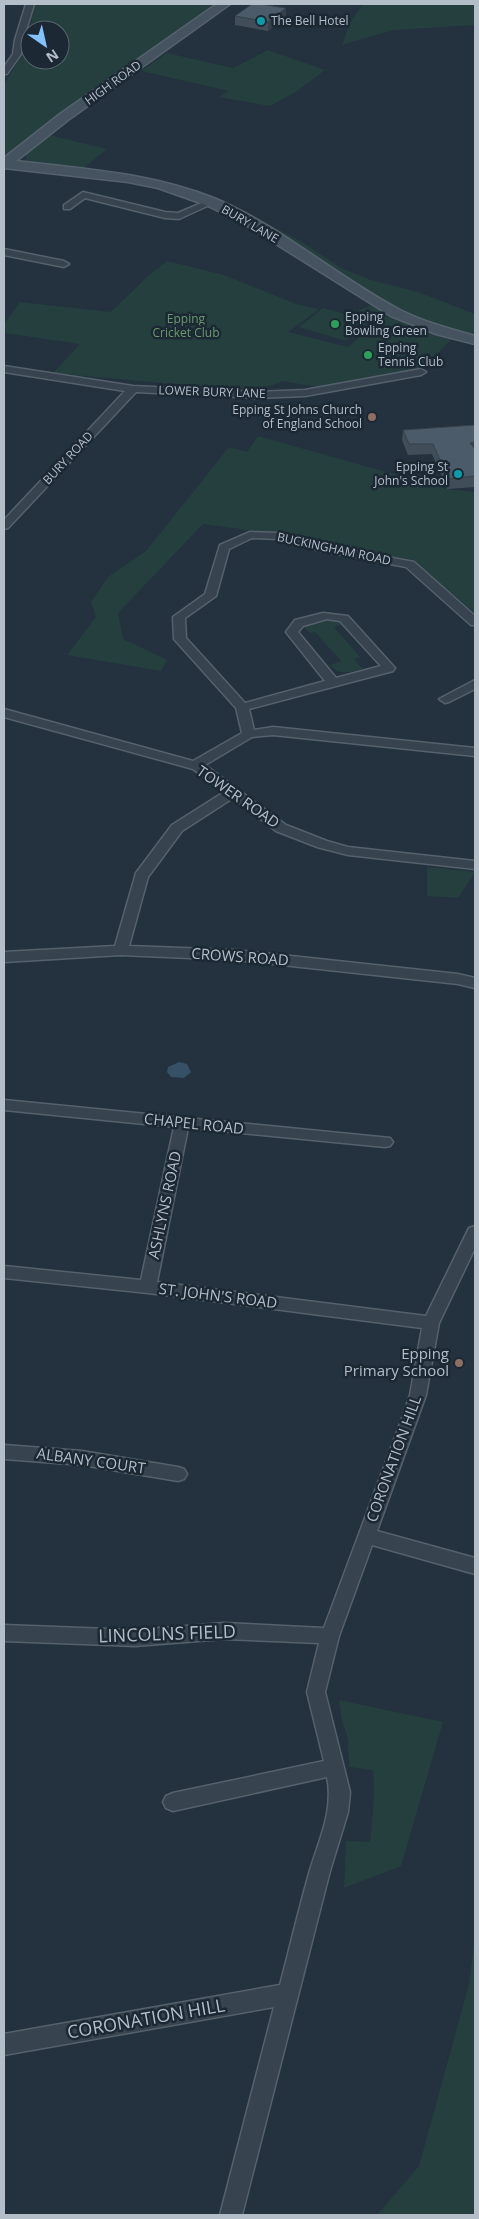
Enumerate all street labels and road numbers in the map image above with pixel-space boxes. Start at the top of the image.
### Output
street label: HIGH ROAD [81,56,144,109]
street label: BURY LANE [219,200,282,247]
street label: LOWER BURY LANE [158,381,266,402]
street label: BURY ROAD [39,427,97,488]
street label: BUCKINGHAM ROAD [276,528,393,569]
street label: TOWER ROAD [193,760,284,832]
street label: CROWS ROAD [191,943,289,969]
street label: CHAPEL ROAD [143,1108,245,1138]
street label: ASHLYNS ROAD [143,1149,185,1261]
street label: ST. JOHN'S ROAD [158,1278,278,1312]
street label: CORONATION HILL [361,1393,425,1525]
street label: ALBANY COURT [35,1442,148,1478]
street label: LINCOLNS FIELD [98,1619,236,1647]
street label: CORONATION HILL [65,1992,227,2044]

